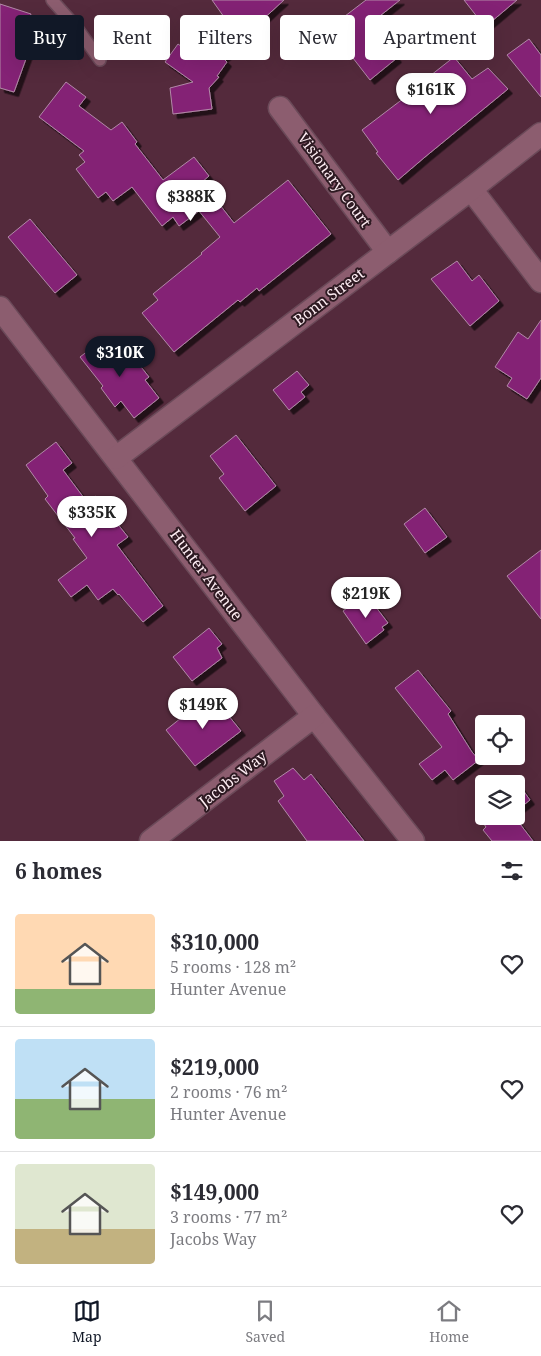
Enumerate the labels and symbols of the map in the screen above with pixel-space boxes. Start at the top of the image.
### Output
pin: $161K [396,72,466,115]
street label: Visionary Court [294,128,376,231]
pin: $388K [156,180,226,222]
street label: Bonn Street [289,263,368,329]
pin: $310K [85,336,155,378]
pin: $335K [57,496,127,538]
street label: Hunter Avenue [166,525,248,624]
pin: $219K [331,576,401,619]
pin: $149K [168,688,238,730]
street label: Jacobs Way [194,745,271,812]

